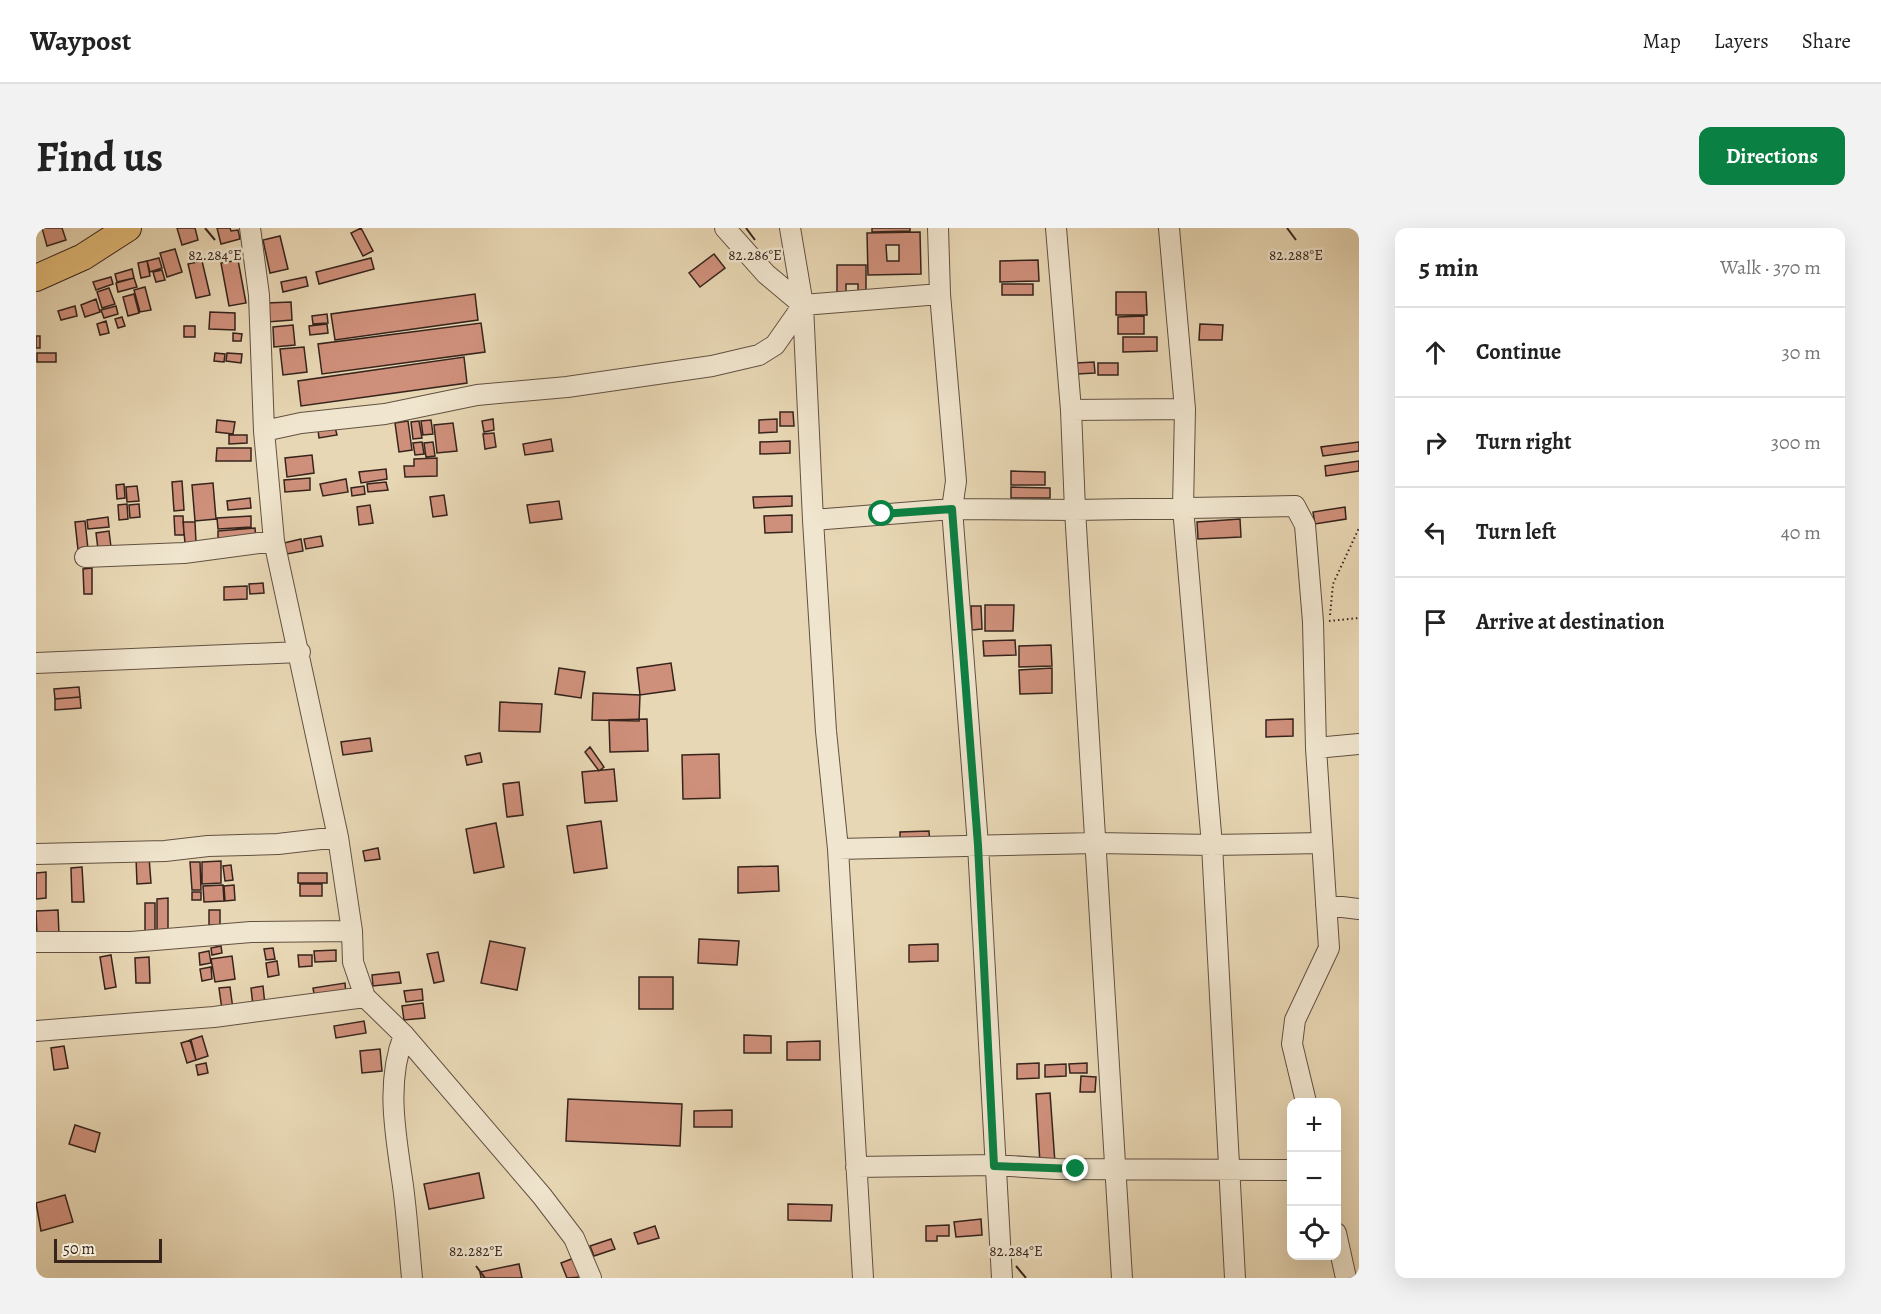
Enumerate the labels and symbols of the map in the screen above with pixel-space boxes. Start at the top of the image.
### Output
text: 82.284°E [188,245,242,265]
text: 82.286°E [728,245,782,265]
text: 82.288°E [1269,245,1323,265]
route start [868,500,894,526]
route end [1062,1155,1088,1181]
scale bar [54,1236,162,1264]
text: 82.282°E [449,1241,503,1261]
text: 82.284°E [989,1241,1043,1261]

